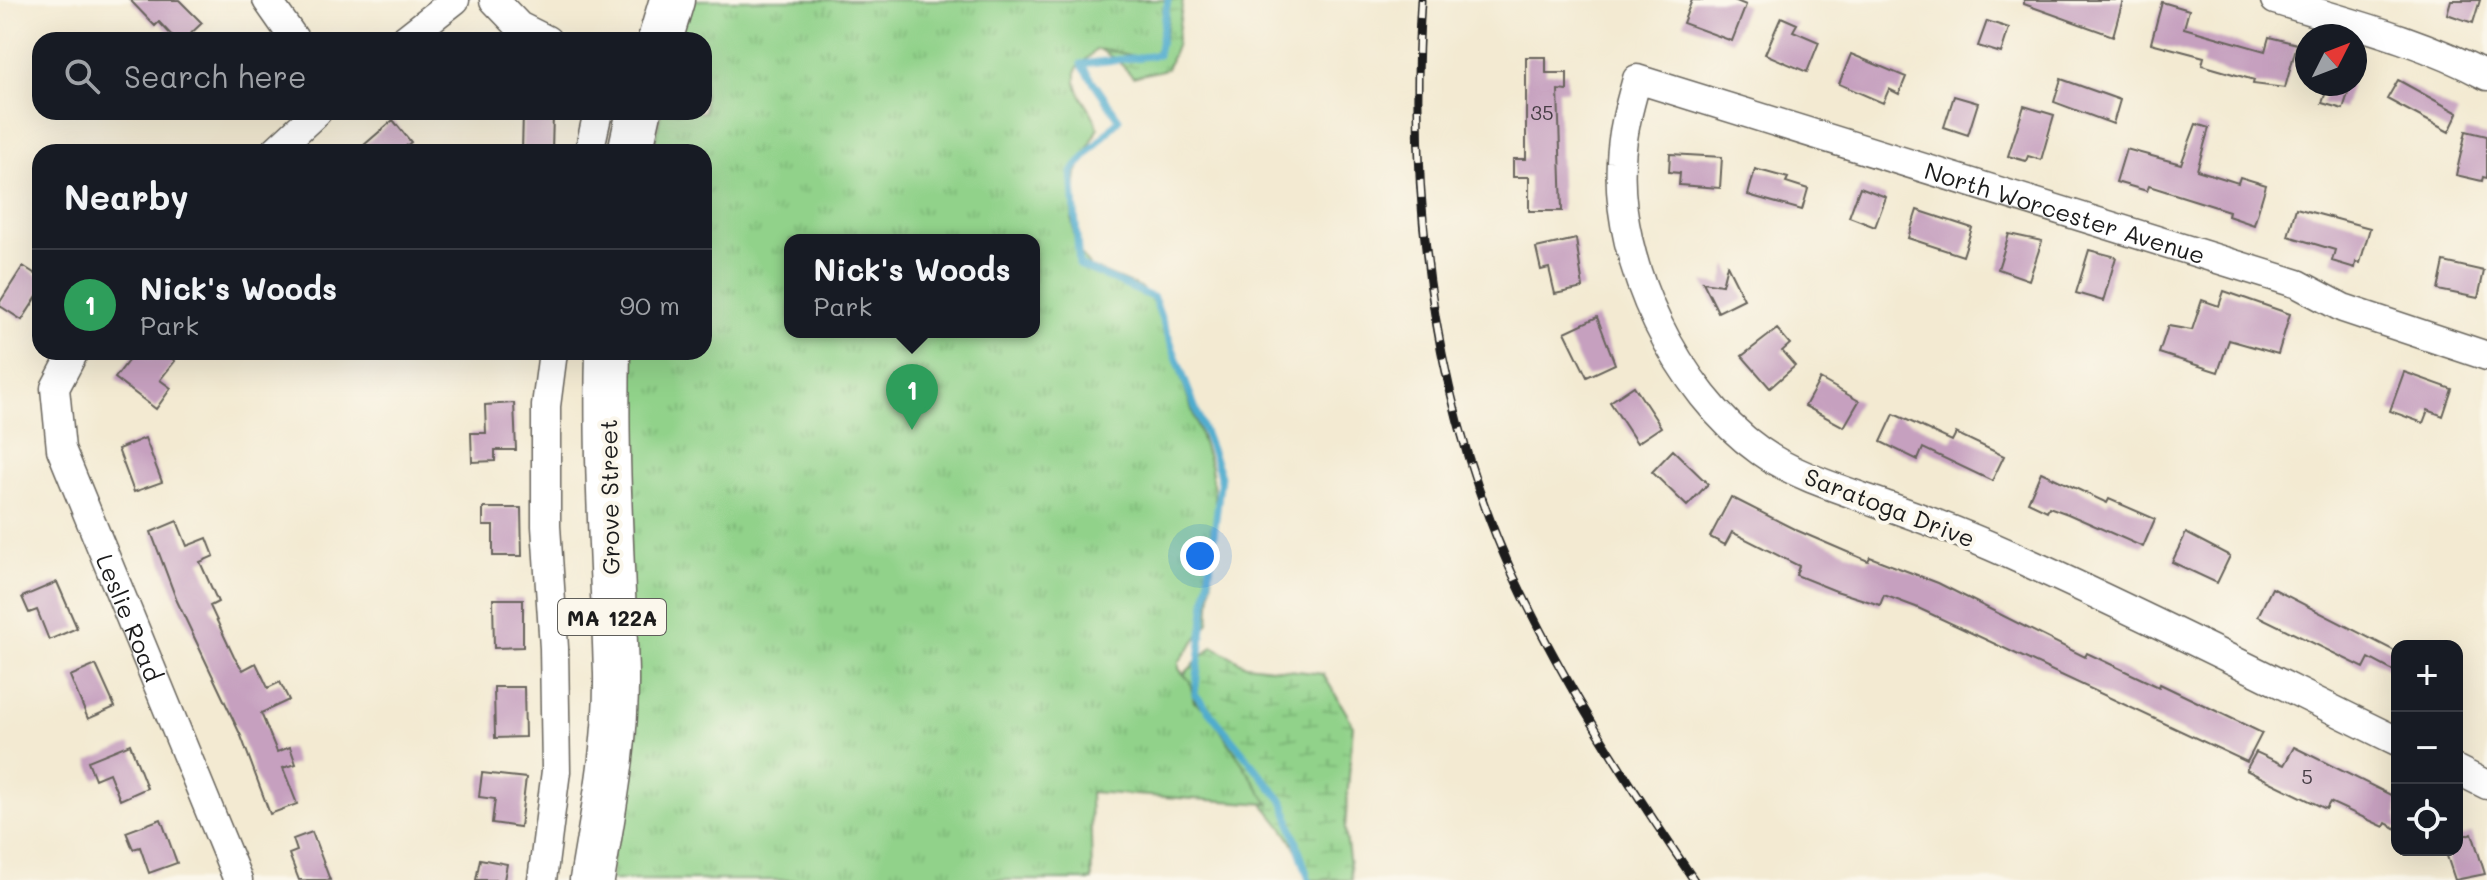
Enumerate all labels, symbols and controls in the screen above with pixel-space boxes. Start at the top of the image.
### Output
north arrow [2295,24,2367,96]
search box [32,32,712,120]
icon: search [60,54,104,98]
text: Search here [124,56,307,96]
house number: 35 [1530,99,1554,125]
street label: North Worcester Avenue [1921,154,2209,270]
text: Nearby [64,174,189,219]
popup [784,234,1040,338]
text: Nick's Woods [813,249,1011,289]
text: Nick's Woods [140,268,337,308]
text: 1 [84,288,96,322]
text: 90 m [620,288,680,322]
text: Park [813,289,872,323]
text: Park [140,308,199,342]
pin: 1 [886,364,938,430]
street label: Grove Street [592,419,626,575]
street label: Saratoga Drive [1800,460,1980,554]
your location [1180,536,1220,576]
street label: Leslie Road [90,549,170,686]
road number: MA 122A [558,599,666,635]
map controls [2391,640,2463,856]
button: + [2391,640,2463,712]
button: − [2391,712,2463,784]
house number: 5 [2301,763,2313,789]
button: locate [2391,784,2463,856]

